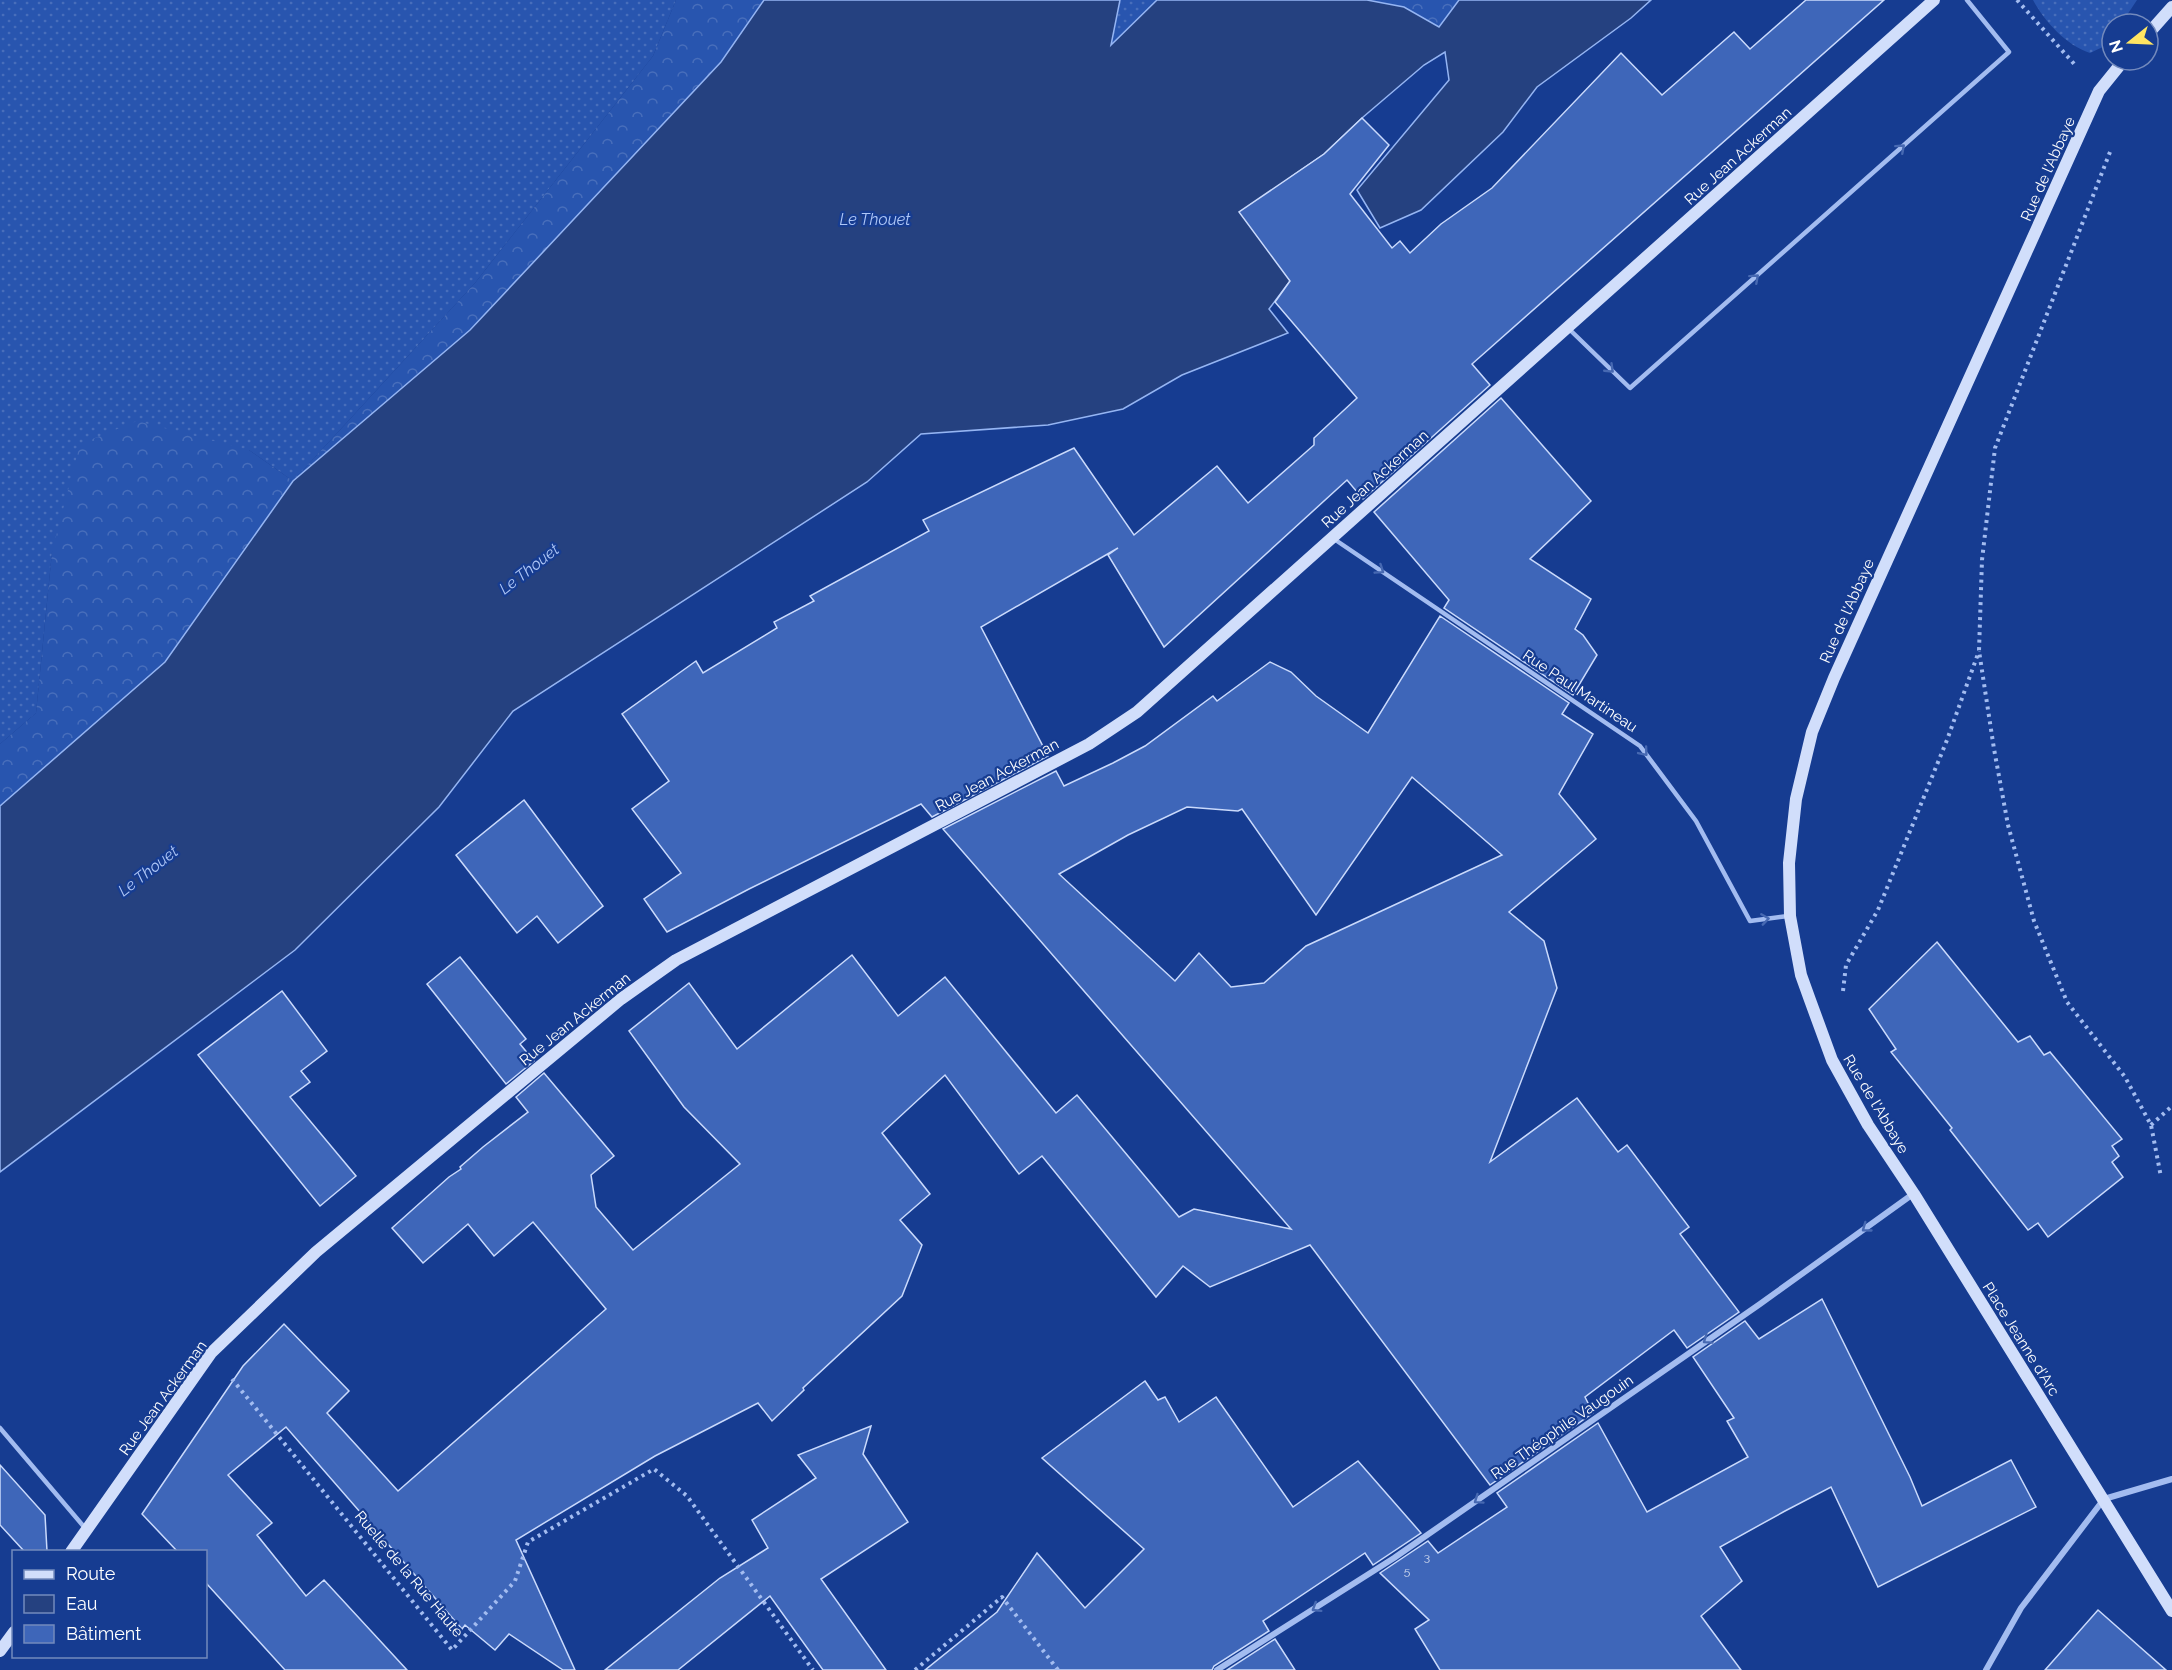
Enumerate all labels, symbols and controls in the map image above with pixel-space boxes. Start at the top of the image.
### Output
north arrow [2100,12,2160,72]
text: N [2105,38,2127,55]
street label: Rue Jean Ackerman [1681,103,1795,209]
street label: Rue de l'Abbaye [2017,114,2079,224]
one-way arrow [1894,144,1905,155]
water label: Le Thouet [840,210,911,229]
one-way arrow [1748,274,1759,285]
one-way arrow [1603,361,1614,372]
street label: Rue Jean Ackerman [1318,426,1432,532]
water label: Le Thouet [495,539,563,598]
street label: Rue de l'Abbaye [1816,556,1878,666]
one-way arrow [1373,563,1384,574]
street label: Rue Paul Martineau [1519,646,1641,736]
street label: Rue Jean Ackerman [932,735,1062,815]
one-way arrow [1636,745,1647,756]
water label: Le Thouet [114,841,182,900]
one-way arrow [1761,914,1770,926]
street label: Rue Jean Ackerman [516,969,634,1069]
street label: Rue de l'Abbaye [1839,1051,1913,1157]
one-way arrow [1862,1221,1873,1232]
street label: Place Jeanne d'Arc [1979,1279,2063,1399]
one-way arrow [1703,1333,1714,1344]
street label: Rue Jean Ackerman [115,1337,211,1459]
street label: Rue Théophile Vaugouin [1487,1371,1637,1483]
one-way arrow [1474,1493,1485,1504]
street label: Ruelle de la Rue Haute [351,1507,467,1641]
legend [12,1550,207,1658]
house number: 3 [1424,1550,1430,1564]
text: Route [66,1563,116,1584]
house number: 5 [1404,1564,1411,1578]
text: Eau [66,1593,97,1614]
one-way arrow [1312,1600,1322,1612]
text: Bâtiment [66,1623,141,1644]

